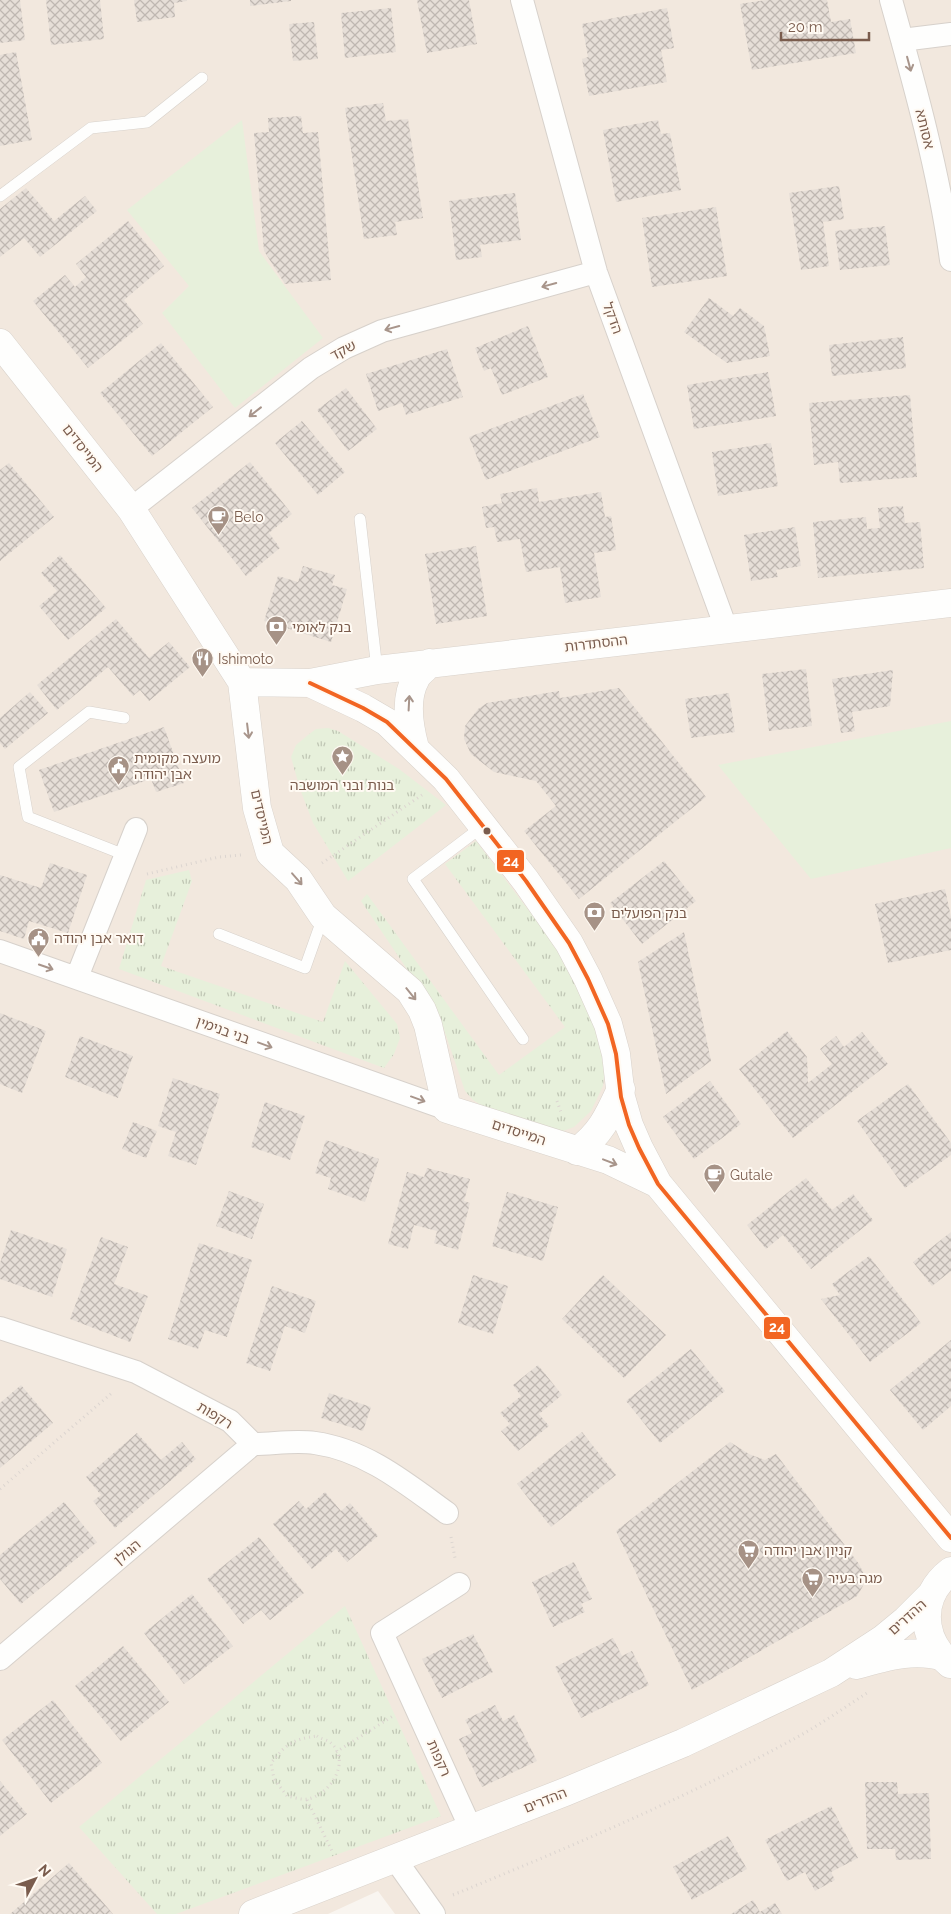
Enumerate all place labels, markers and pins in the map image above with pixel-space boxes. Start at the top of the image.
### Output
cafe icon: Belo [206,505,230,536]
place label: Belo [234,509,264,525]
bank icon: בנק לאומי [264,615,288,646]
place label: בנק לאומי [292,619,351,635]
restaurant icon: Ishimoto [190,647,214,678]
place label: Ishimoto [218,651,273,667]
place icon: בנות ובני המושבה [330,745,354,776]
place label: מועצה מקומית אבן יהודה [134,750,221,782]
public building icon: מועצה מקומית אבן יהודה [106,754,130,785]
place label: בנות ובני המושבה [290,777,394,793]
unlabelled marker [482,826,492,836]
bank icon: בנק הפועלים [583,901,607,932]
place label: בנק הפועלים [611,905,687,921]
public building icon: דואר אבן יהודה [26,926,50,957]
place label: דואר אבן יהודה [54,930,144,946]
cafe icon: Gutale [702,1163,726,1194]
place label: Gutale [730,1167,773,1183]
supermarket icon: קניון אבן יהודה [736,1538,760,1569]
place label: קניון אבן יהודה [764,1542,853,1558]
supermarket icon: מגה בעיר [800,1566,824,1597]
place label: מגה בעיר [828,1570,882,1586]

